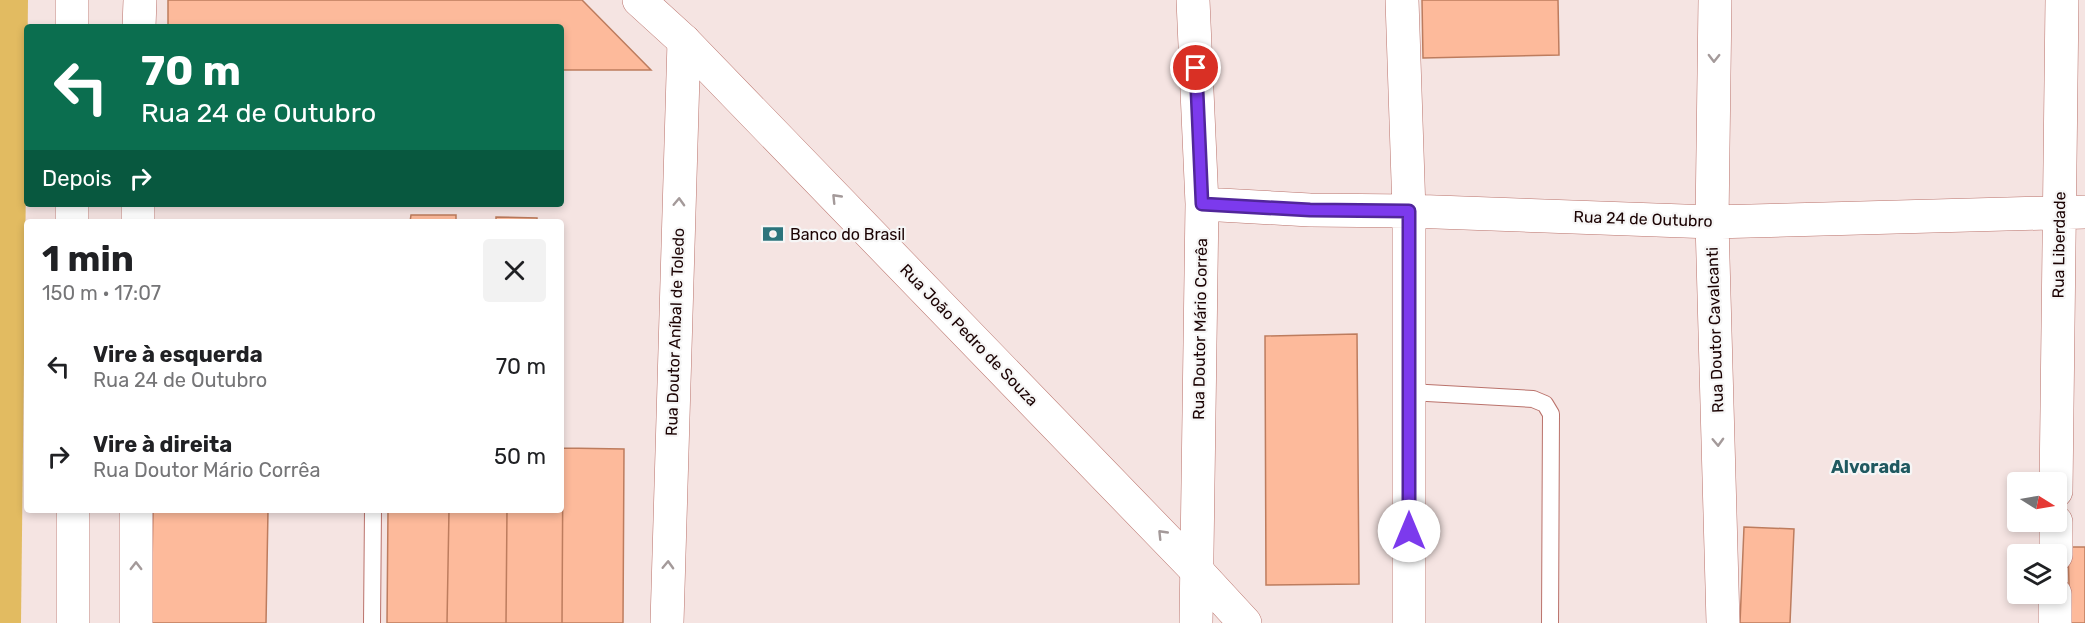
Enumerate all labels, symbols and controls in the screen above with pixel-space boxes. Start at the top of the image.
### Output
pin [1170,42,1221,93]
text: 70 m [141,46,241,96]
icon: left [42,48,120,126]
icon: arrive [1179,51,1212,84]
one-way arrow [1708,54,1721,63]
text: Rua 24 de Outubro [141,97,376,129]
icon: right [124,162,157,195]
text: Depois [42,165,112,192]
street label: Rua Liberdade [2049,191,2069,299]
one-way arrow [832,195,843,205]
one-way arrow [673,197,685,206]
street label: Rua 24 de Outubro [1573,207,1713,231]
bank icon: Banco do Brasil [761,222,785,246]
place label: Banco do Brasil [790,225,905,244]
street label: Rua Doutor Aníbal de Toledo [662,228,688,436]
text: 1 min [42,237,134,280]
street label: Rua Doutor Mário Corrêa [1189,238,1211,420]
button: close [483,239,546,302]
street label: Rua Doutor Cavalcanti [1703,247,1727,413]
street label: Rua João Pedro de Souza [896,260,1042,410]
text: 150 m · 17:07 [42,281,161,305]
text: Vire à esquerda [93,341,263,368]
icon: left [42,350,75,383]
text: 70 m [496,353,546,380]
text: Rua 24 de Outubro [93,368,267,392]
text: Vire à direita [93,431,232,458]
one-way arrow [1712,438,1724,447]
icon: right [42,440,75,473]
text: 50 m [494,443,546,470]
district label: Alvorada [1831,456,1911,478]
text: Rua Doutor Mário Corrêa [93,458,321,482]
north arrow [2007,472,2067,532]
map controls [2007,472,2067,604]
position arrow [1377,499,1441,563]
one-way arrow [1158,531,1169,542]
button: layers [2007,544,2067,604]
one-way arrow [662,560,675,569]
one-way arrow [130,562,142,571]

